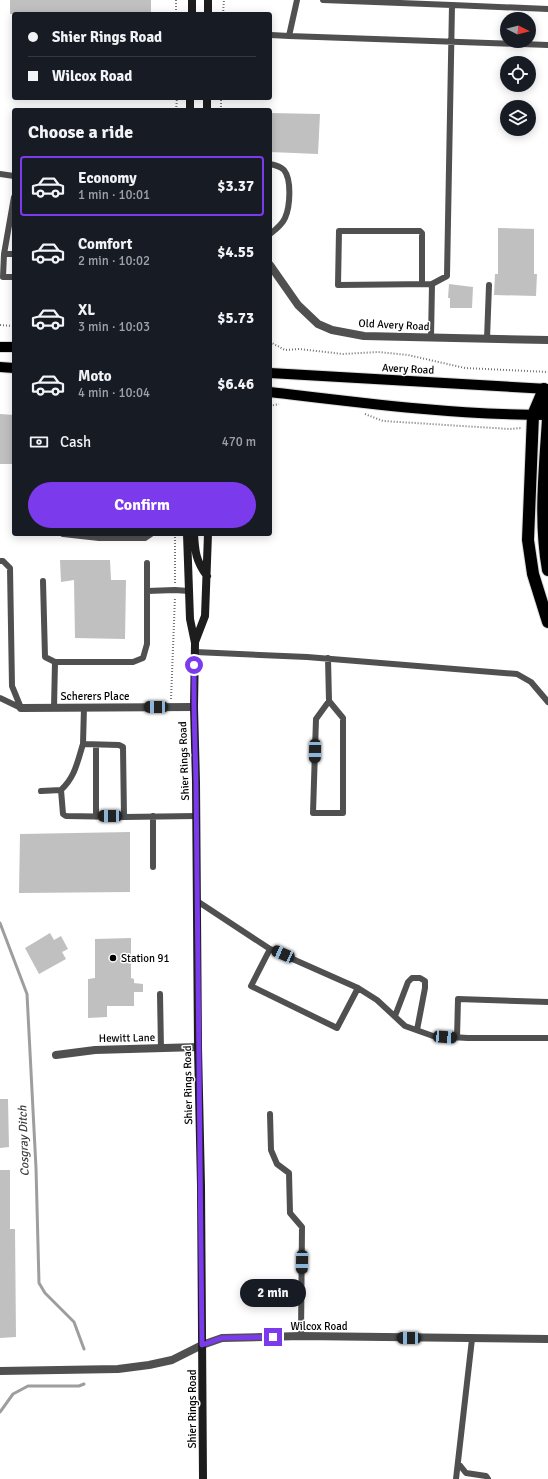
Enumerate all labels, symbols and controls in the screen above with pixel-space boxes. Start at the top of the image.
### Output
north arrow [500,12,536,48]
map controls [500,12,536,136]
text: Shier Rings Road [52,28,162,46]
button: locate [500,56,536,92]
text: Wilcox Road [52,67,132,85]
button: layers [500,100,536,136]
text: Choose a ride [28,121,133,143]
icon: car [30,168,66,204]
text: Economy [78,169,137,187]
text: $3.37 [217,177,254,195]
text: 1 min · 10:01 [78,187,150,203]
icon: car [30,234,66,270]
text: Comfort [78,235,132,253]
text: $4.55 [217,243,254,261]
text: 2 min · 10:02 [78,253,150,269]
icon: car [30,300,66,336]
text: XL [78,301,95,319]
text: $5.73 [217,309,254,327]
street label: Old Avery Road [358,317,430,333]
text: 3 min · 10:03 [78,319,150,335]
street label: Avery Road [382,361,435,377]
icon: car [30,366,66,402]
text: Moto [78,367,112,385]
text: $6.46 [217,375,254,393]
text: 4 min · 10:04 [78,385,150,401]
icon: cash [28,431,50,453]
text: Cash [60,433,91,451]
text: 470 m [222,434,256,450]
button: Confirm [28,482,256,528]
route start [185,656,203,674]
street label: Scherers Place [60,690,130,703]
car [144,701,168,713]
street label: Shier Rings Road [176,721,192,801]
car [309,739,321,763]
car [98,810,122,822]
car [270,944,296,964]
place label: Station 91 [121,952,169,965]
marker: Station 91 [108,953,118,963]
car [433,1030,457,1044]
street label: Hewitt Lane [99,1031,155,1045]
street label: Shier Rings Road [181,1045,195,1125]
water label: Cosgray Ditch [15,1105,33,1177]
car [296,1250,308,1274]
callout: 2 min [240,1279,306,1307]
text: 2 min [257,1285,289,1301]
street label: Wilcox Road [290,1320,348,1333]
route end [264,1328,282,1346]
car [397,1332,421,1344]
street label: Shier Rings Road [186,1369,199,1449]

